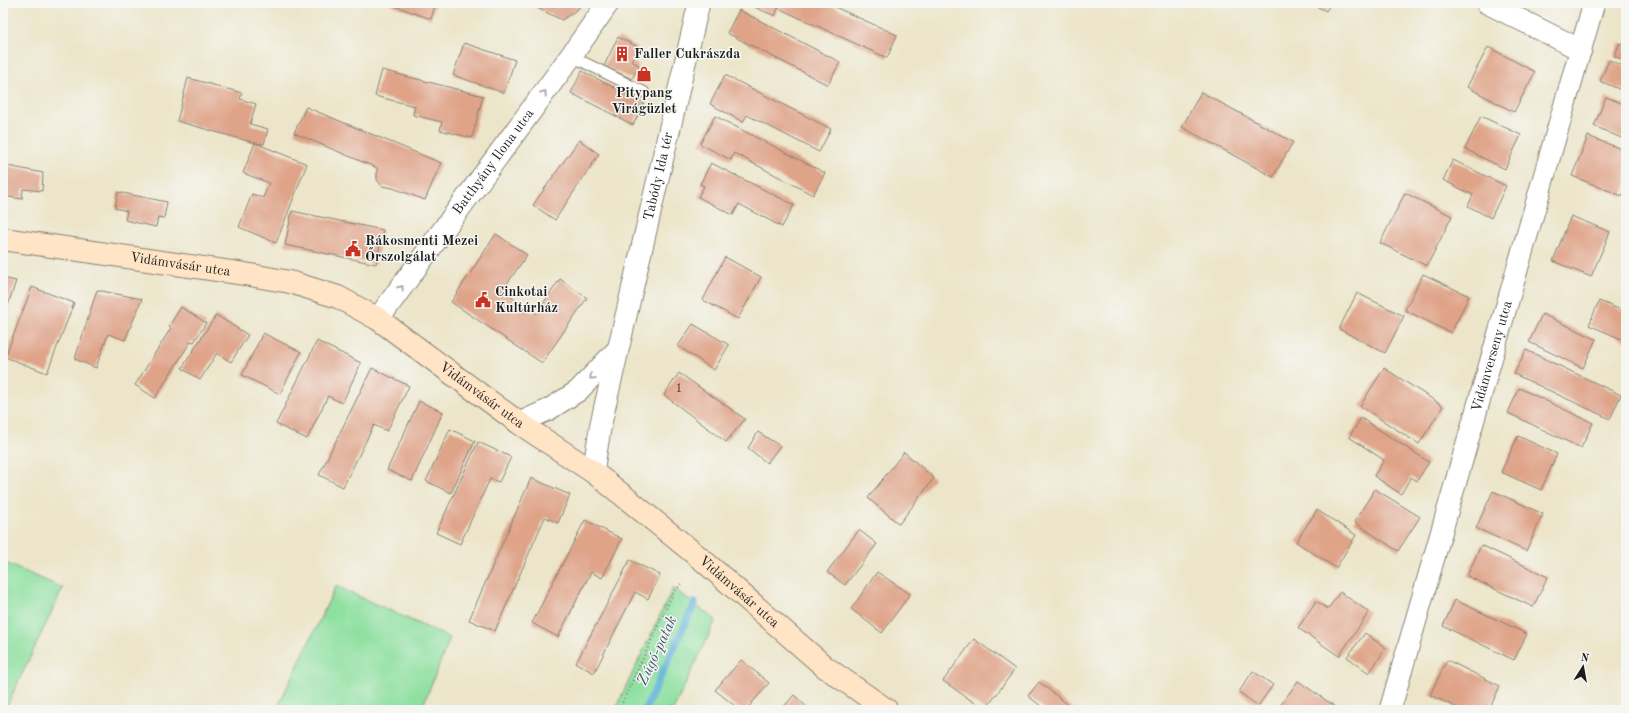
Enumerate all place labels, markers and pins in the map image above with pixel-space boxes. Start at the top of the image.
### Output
building icon: Faller Cukrászda [613,45,631,63]
place label: Faller Cukrászda [634,47,740,61]
shop icon: Pitypang Virágüzlet [635,65,653,83]
place label: Pitypang Virágüzlet [611,86,677,116]
place label: Rákosmenti Mezei Őrszolgálat [365,234,478,264]
public building icon: Rákosmenti Mezei Őrszolgálat [344,240,362,258]
place label: Cinkotai Kultúrház [495,285,558,315]
public building icon: Cinkotai Kultúrház [474,291,492,309]

